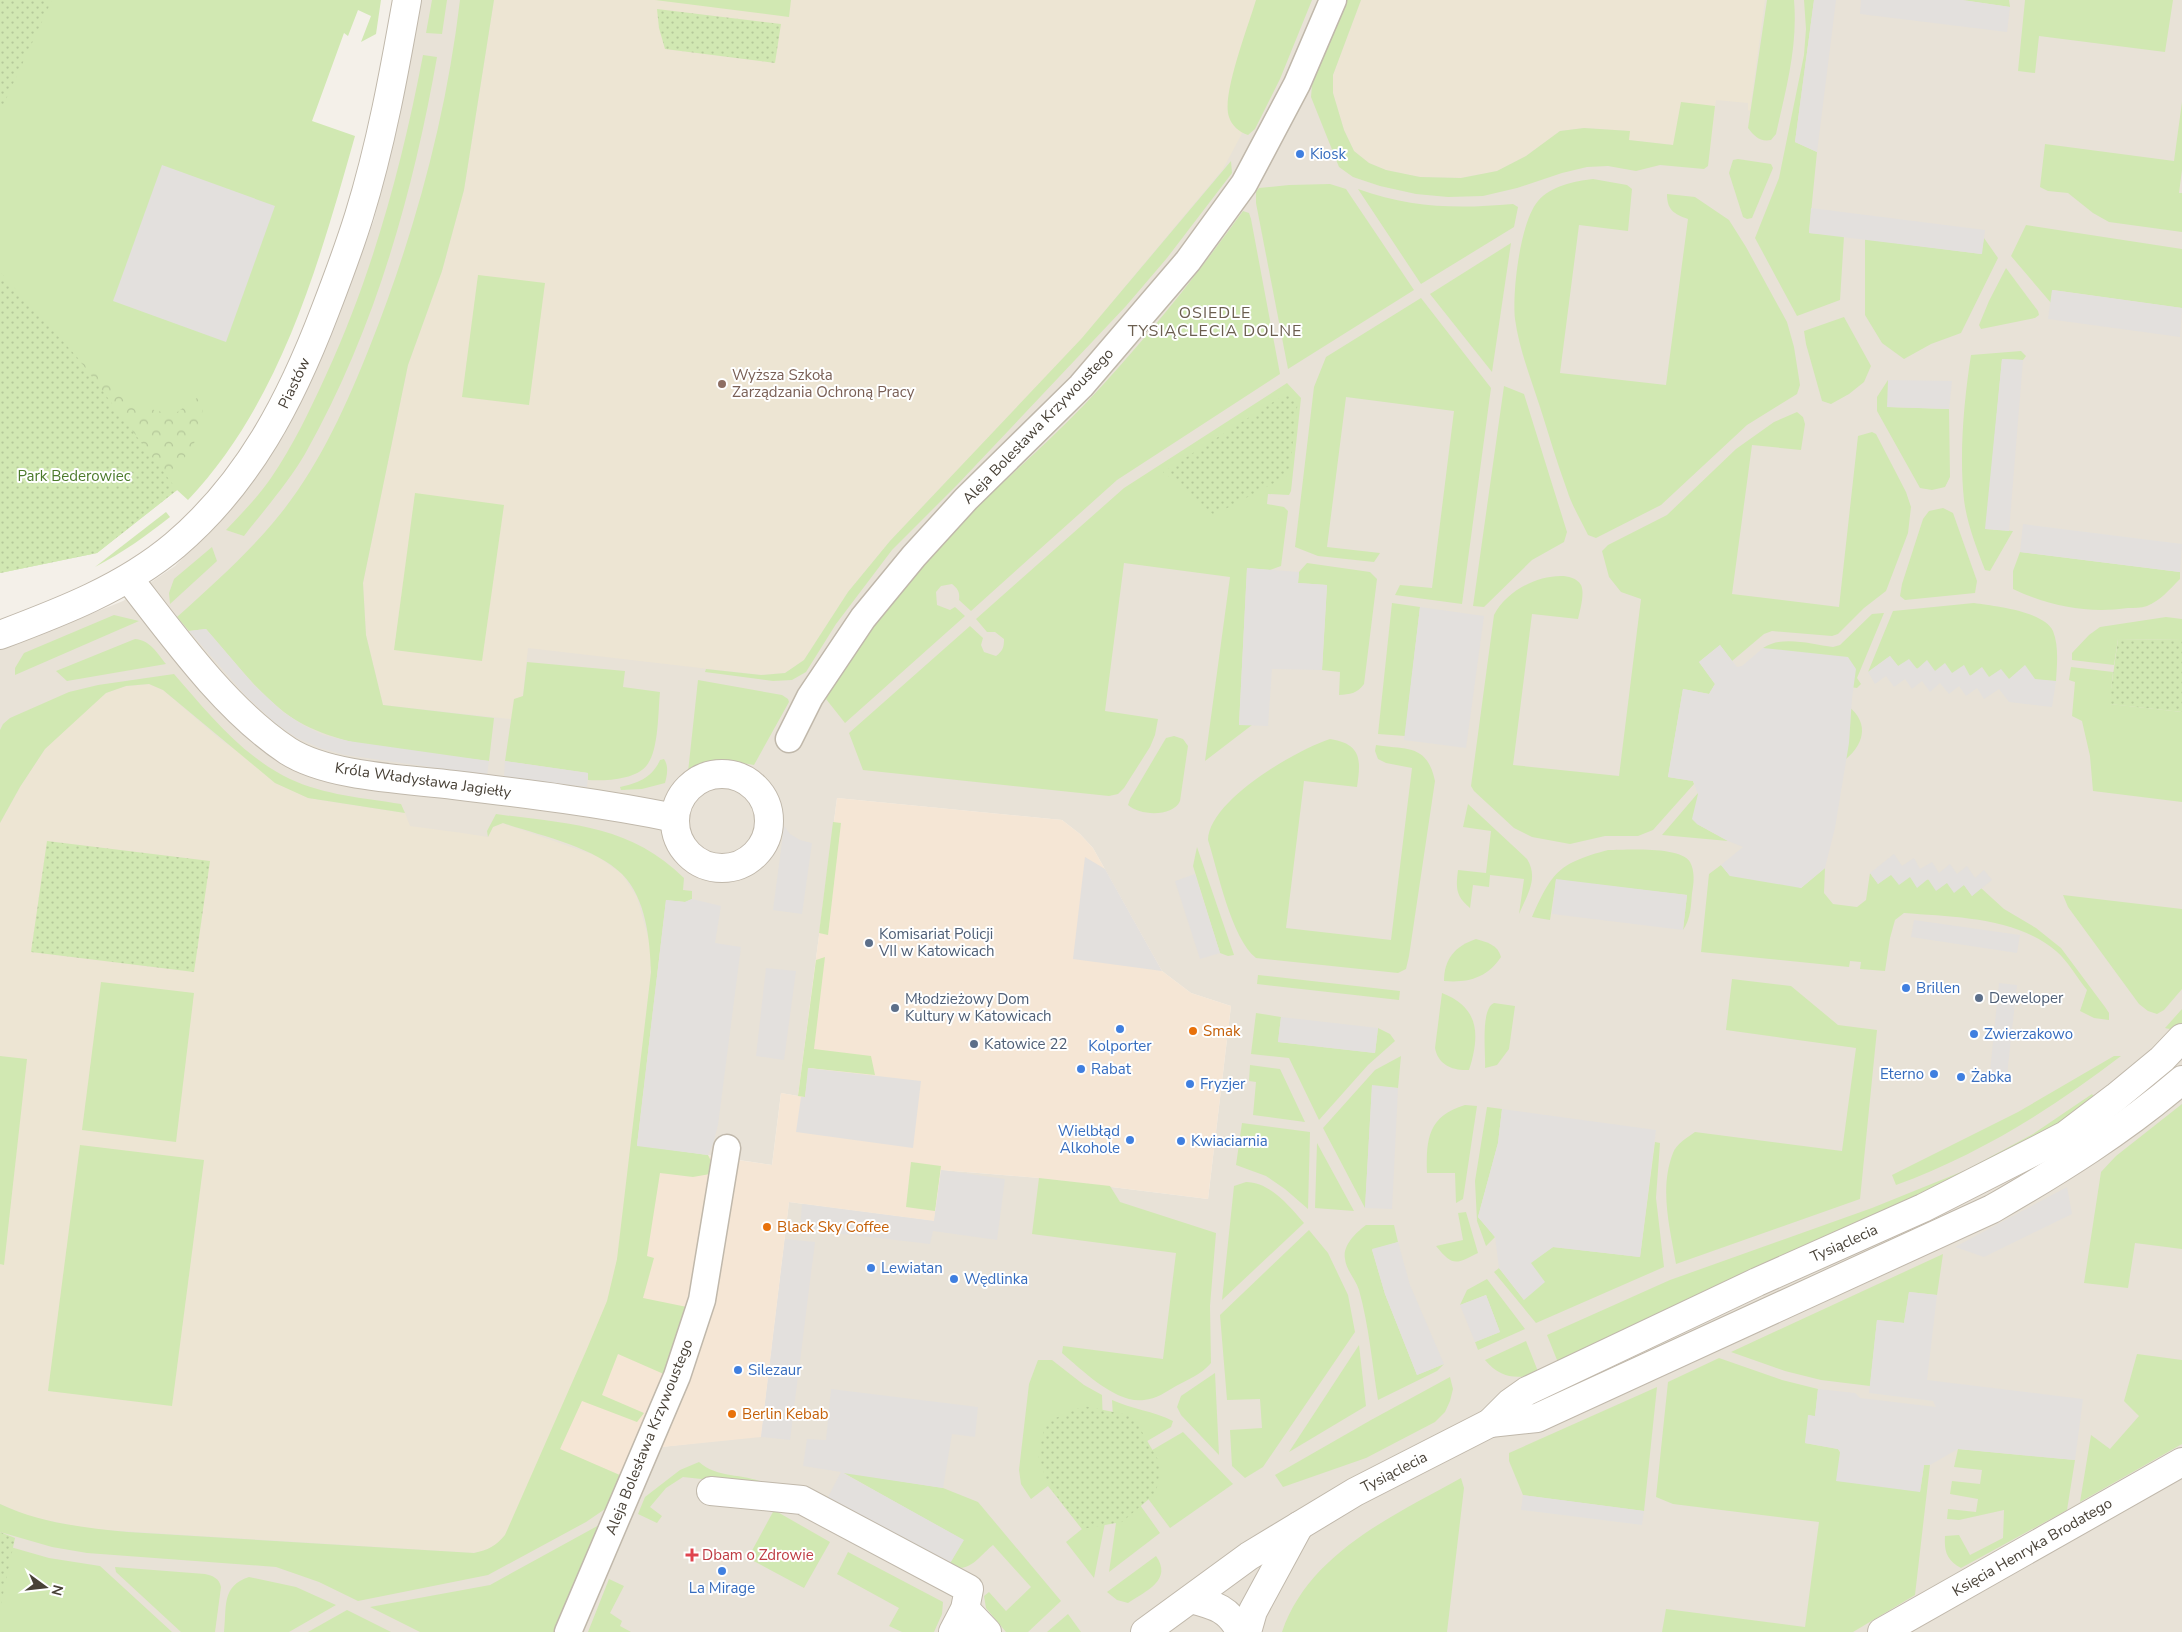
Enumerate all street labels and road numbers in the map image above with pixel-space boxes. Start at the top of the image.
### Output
street label: Aleja Bolesława Krzywoustego [958,344,1118,508]
street label: Piastów [274,354,315,412]
street label: Króla Władysława Jagiełły [334,758,513,802]
street label: Tysiąclecia [1807,1219,1881,1267]
street label: Aleja Bolesława Krzywoustego [600,1336,698,1538]
street label: Tysiąclecia [1357,1447,1431,1497]
street label: Księcia Henryka Brodatego [1948,1493,2116,1601]

